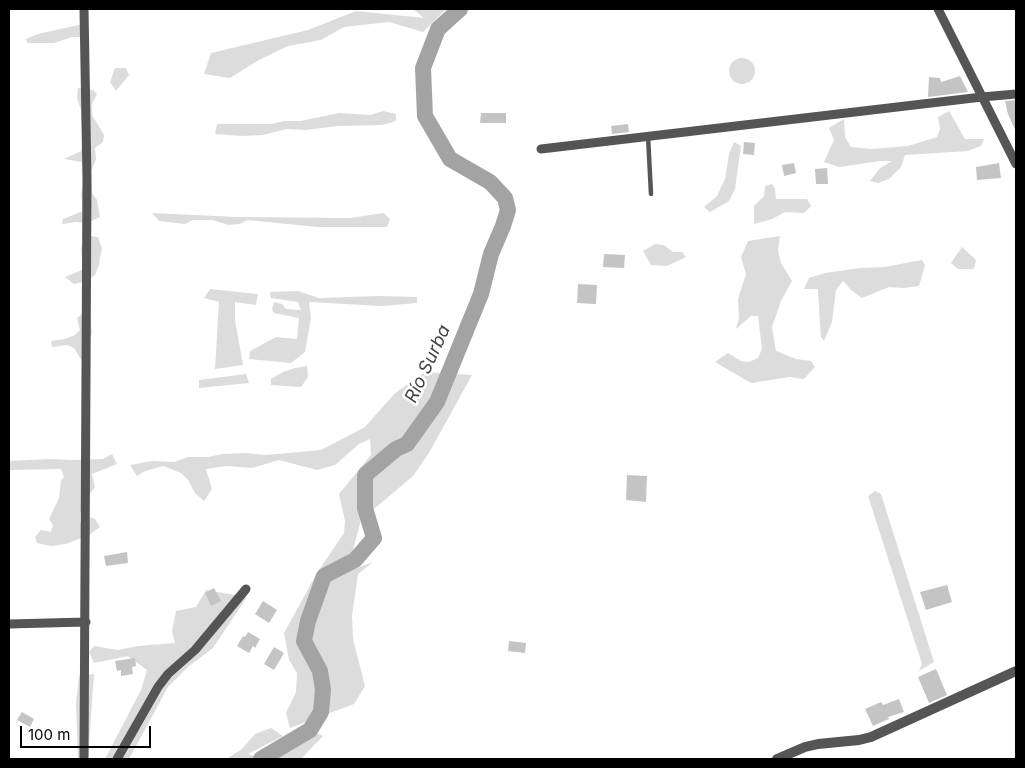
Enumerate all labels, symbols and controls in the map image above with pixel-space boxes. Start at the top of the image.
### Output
water label: Río Surba [401,322,455,406]
scale bar [22,716,154,748]
text: 100 m [28,725,70,744]

